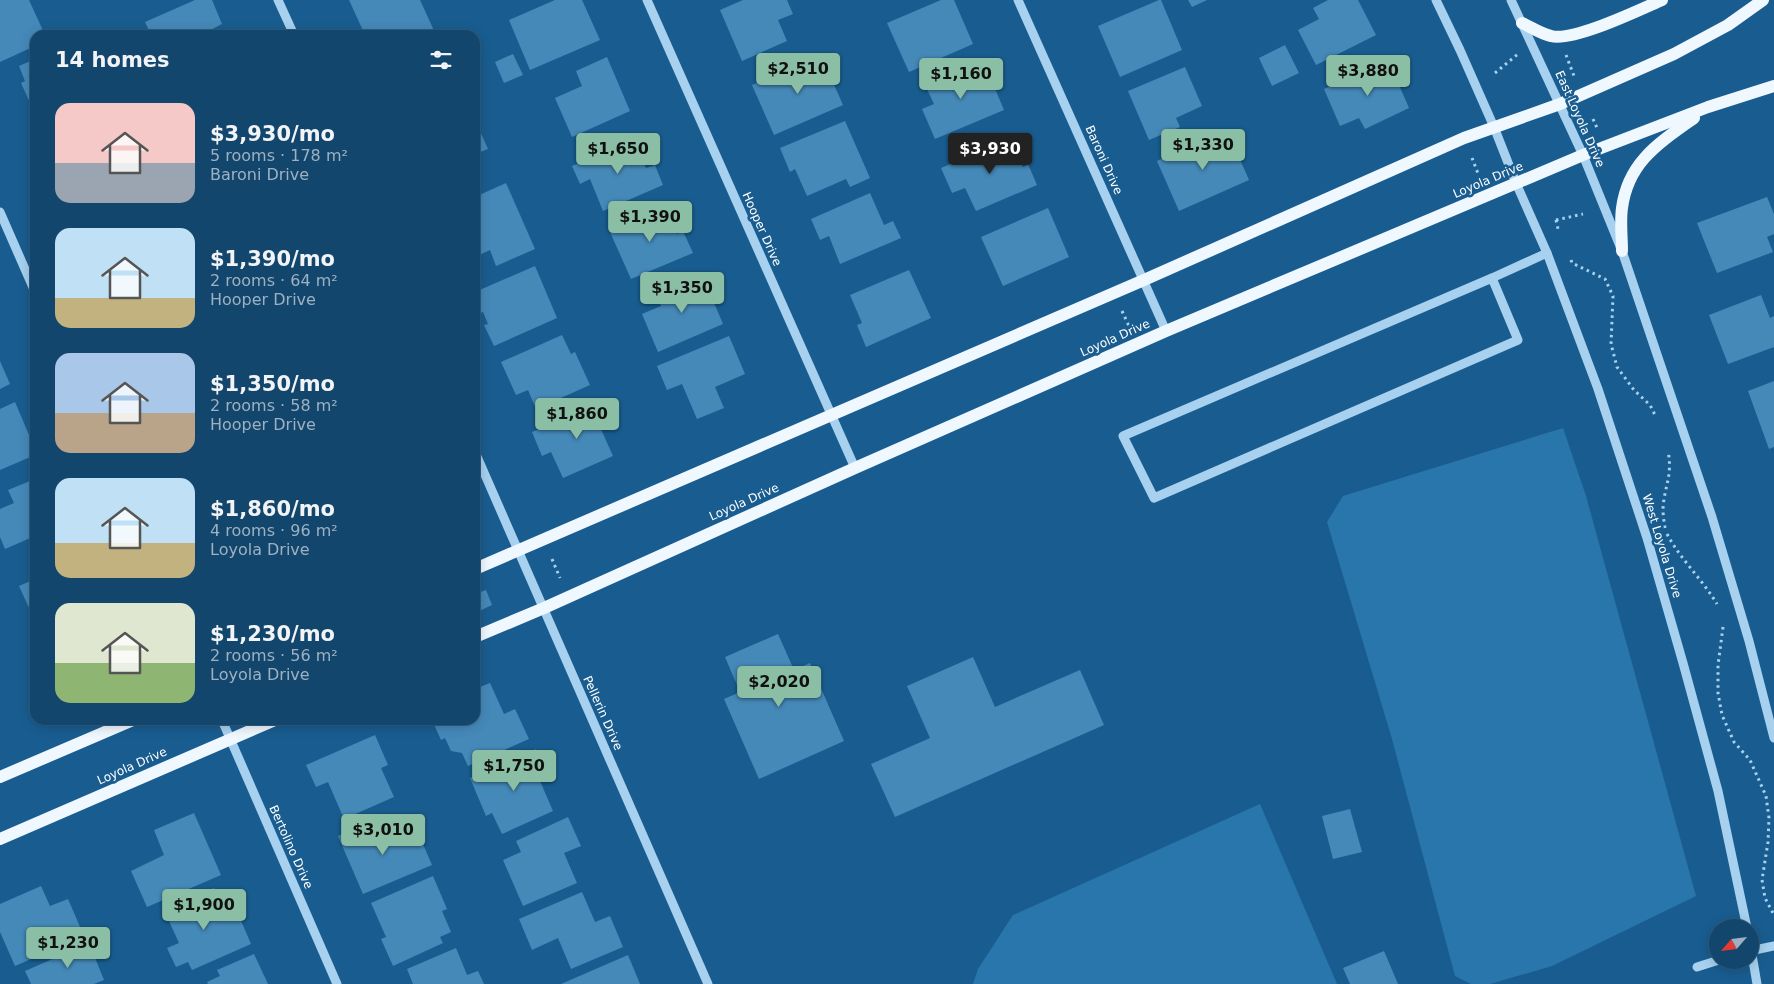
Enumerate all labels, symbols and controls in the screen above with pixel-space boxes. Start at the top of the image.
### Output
icon: filters [427,46,455,74]
text: 14 homes [55,48,170,72]
pin: $2,510 [757,52,839,95]
pin: $3,880 [1327,54,1409,97]
pin: $1,160 [920,58,1002,100]
text: $2,510 [767,59,829,78]
text: $3,880 [1337,61,1399,80]
text: $1,160 [930,64,992,83]
street label: East Loyola Drive [1552,68,1608,170]
text: $3,930/mo [210,122,335,146]
icon: home [95,123,155,183]
street label: Baroni Drive [1082,123,1126,197]
pin: $1,330 [1162,128,1244,171]
pin: $1,650 [577,132,659,175]
pin: $3,930 [949,132,1031,175]
text: $1,330 [1172,135,1234,154]
text: $1,650 [587,139,649,158]
text: $3,930 [959,139,1021,158]
text: 5 rooms · 178 m² [210,146,348,165]
street label: Loyola Drive [1451,159,1525,201]
text: Baroni Drive [210,165,309,184]
street label: Hooper Drive [739,190,785,268]
pin: $1,390 [609,200,691,243]
text: $1,390 [619,207,681,226]
text: $1,390/mo [210,247,335,271]
icon: home [95,248,155,308]
text: 2 rooms · 64 m² [210,271,338,290]
pin: $1,350 [641,272,723,314]
text: $1,350 [651,278,713,297]
text: Hooper Drive [210,290,316,309]
street label: Loyola Drive [1078,316,1152,360]
text: $1,350/mo [210,372,335,396]
icon: home [95,373,155,433]
text: 2 rooms · 58 m² [210,396,338,415]
pin: $1,860 [536,398,618,440]
text: $1,860 [546,404,608,423]
text: Hooper Drive [210,415,316,434]
street label: Loyola Drive [707,480,781,524]
street label: West Loyola Drive [1640,492,1684,600]
text: $1,860/mo [210,497,335,521]
icon: home [95,498,155,558]
text: 4 rooms · 96 m² [210,521,338,540]
text: Loyola Drive [210,540,310,559]
text: $1,230/mo [210,622,335,646]
icon: home [95,623,155,683]
text: 2 rooms · 56 m² [210,646,338,665]
text: Loyola Drive [210,665,310,684]
pin: $2,020 [738,666,820,708]
text: $2,020 [748,672,810,691]
street label: Pellerin Drive [580,674,626,752]
street label: Loyola Drive [95,744,169,788]
pin: $1,750 [473,750,555,792]
text: $1,750 [483,756,545,775]
street label: Bertolino Drive [266,803,316,891]
pin: $3,010 [342,814,424,856]
text: $3,010 [352,820,414,839]
pin: $1,900 [163,888,245,931]
text: $1,900 [173,895,235,914]
north arrow [1709,919,1759,969]
map controls [1709,919,1759,969]
pin: $1,230 [27,926,109,969]
text: $1,230 [37,933,99,952]

